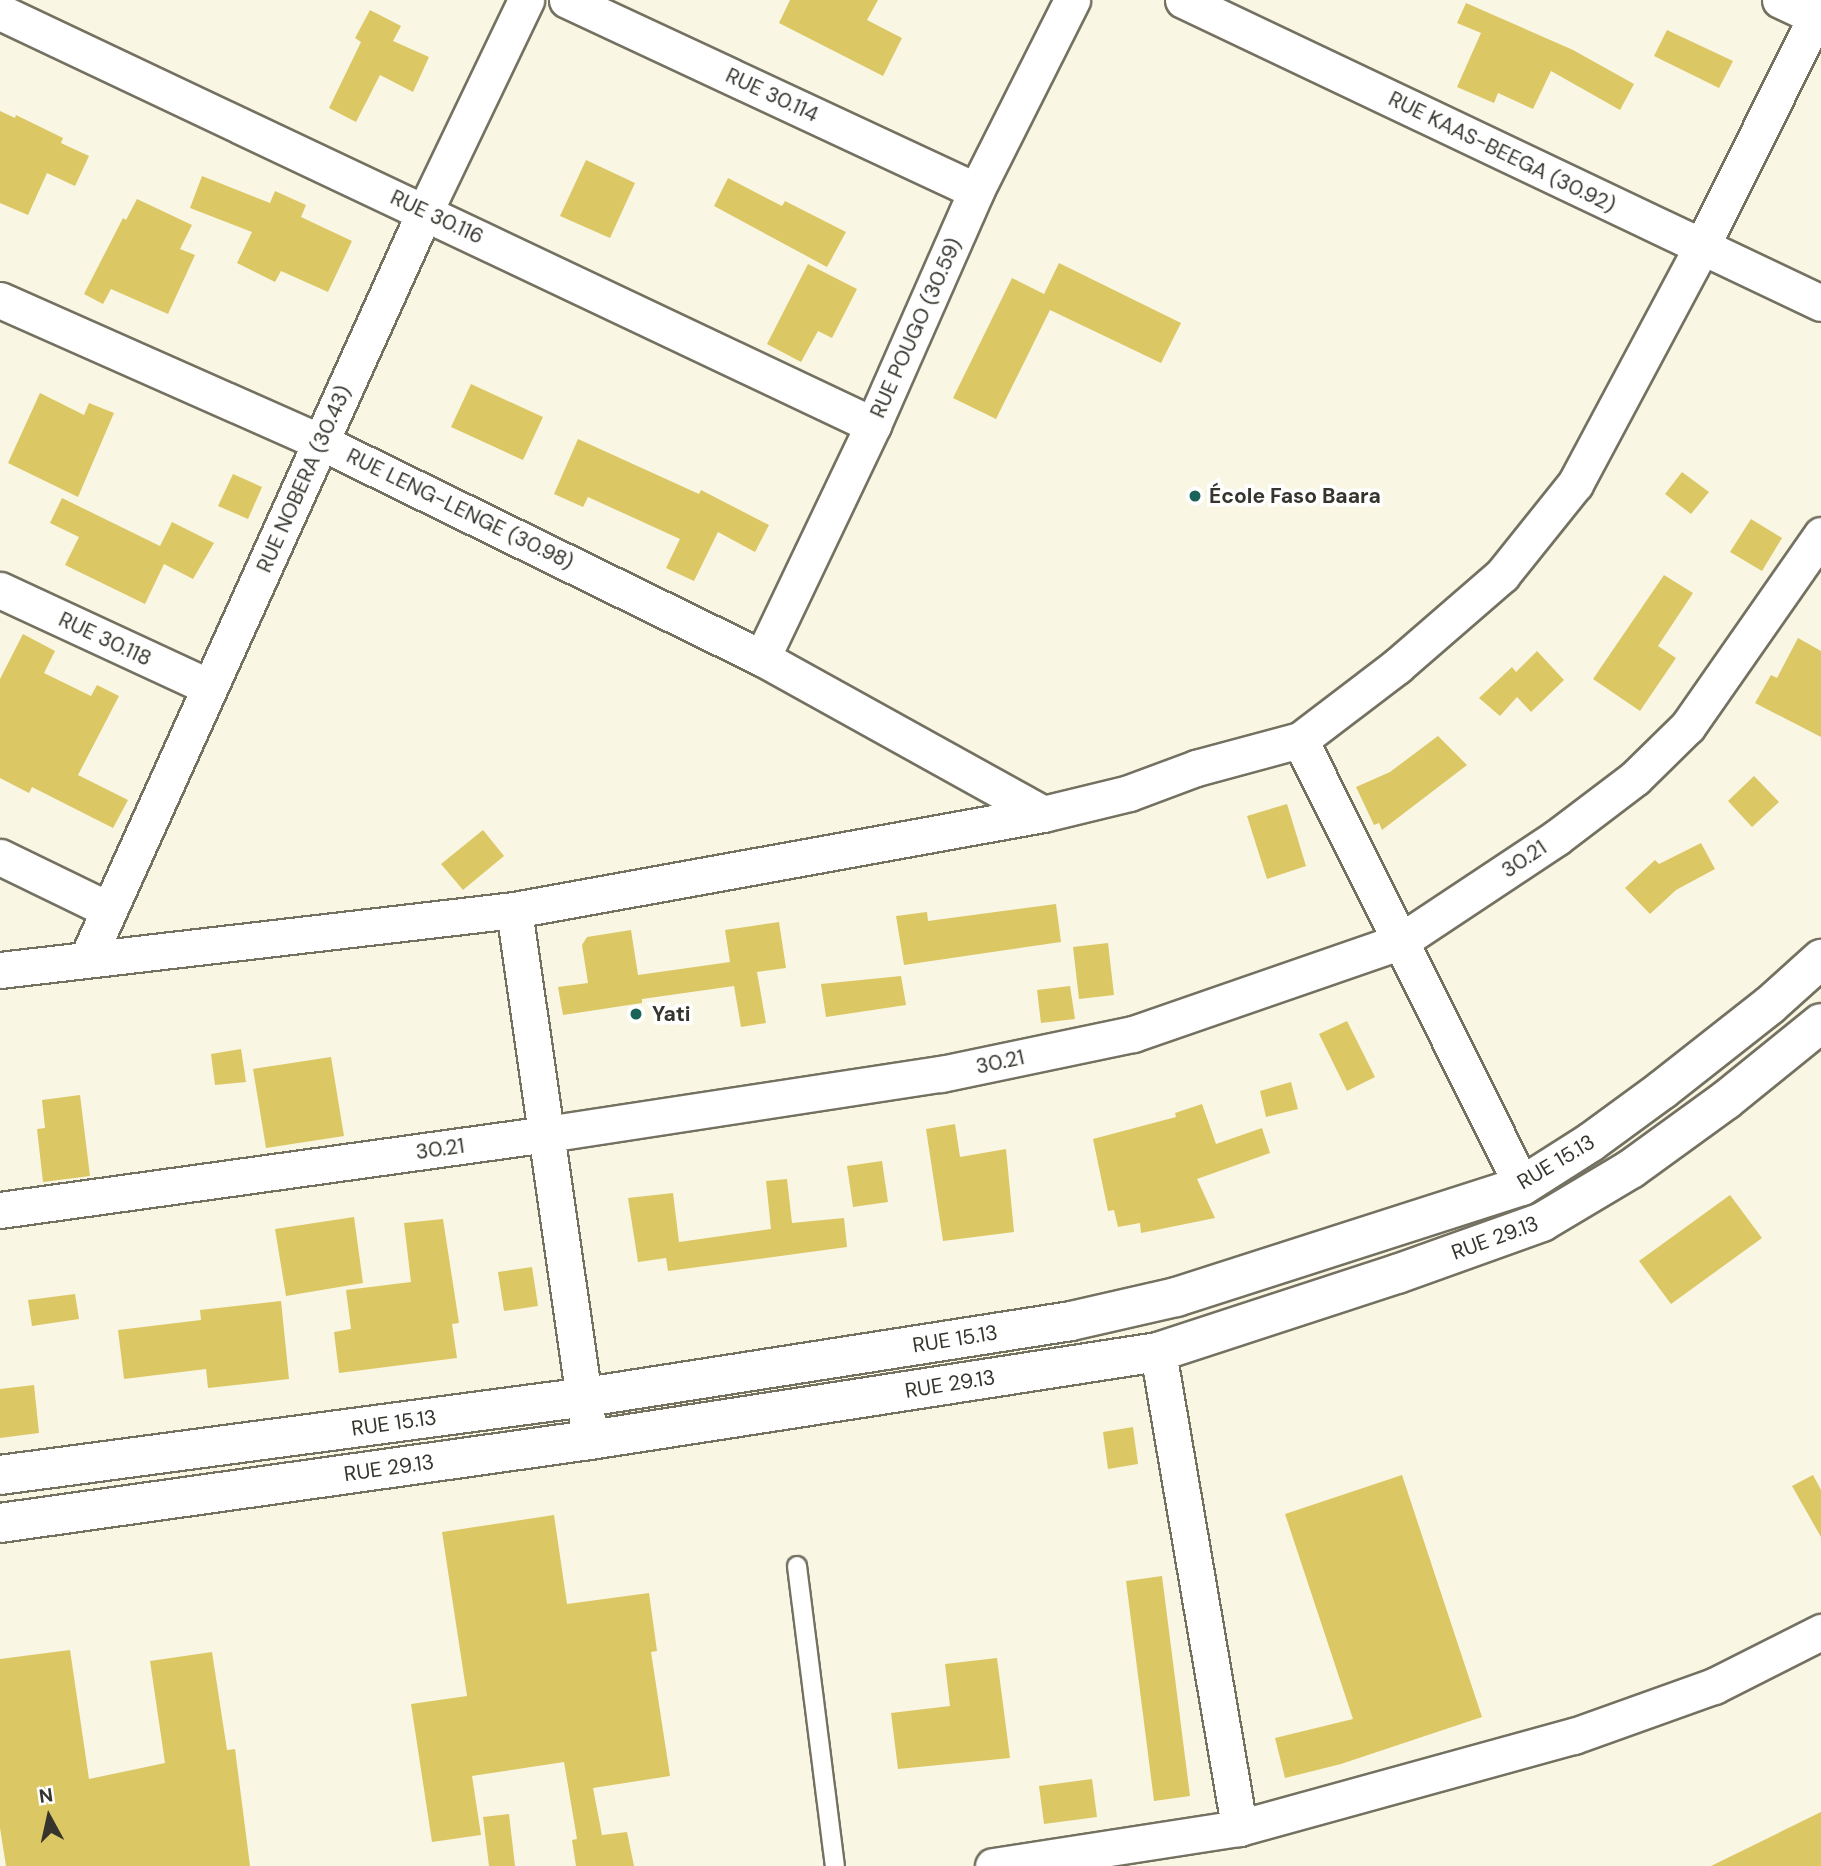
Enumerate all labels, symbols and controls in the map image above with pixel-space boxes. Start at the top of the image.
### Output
street label: RUE 30.114 [722,63,822,127]
street label: RUE KAAS-BEEGA (30.92) [1384,86,1620,218]
street label: RUE 30.116 [387,185,487,249]
street label: RUE POUGO (30.59) [865,234,967,422]
street label: RUE NOBERA (30.43) [251,382,357,576]
street label: RUE LENG-LENGE (30.98) [343,443,577,575]
place label: École Faso Baara [1209,483,1381,509]
marker: École Faso Baara [1187,488,1203,504]
street label: RUE 30.118 [55,607,155,671]
street label: 30.21 [1497,835,1551,883]
place label: Yati [652,1001,691,1027]
marker: Yati [626,1004,646,1024]
street label: 30.21 [974,1045,1026,1079]
street label: RUE 15.13 [1513,1129,1599,1195]
street label: 30.21 [414,1133,466,1165]
street label: RUE 29.13 [1448,1211,1542,1265]
street label: RUE 15.13 [911,1320,999,1358]
street label: RUE 29.13 [903,1364,997,1404]
street label: RUE 15.13 [350,1405,438,1441]
street label: RUE 29.13 [342,1449,436,1487]
north arrow [14,1782,84,1852]
text: N [37,1782,55,1809]

